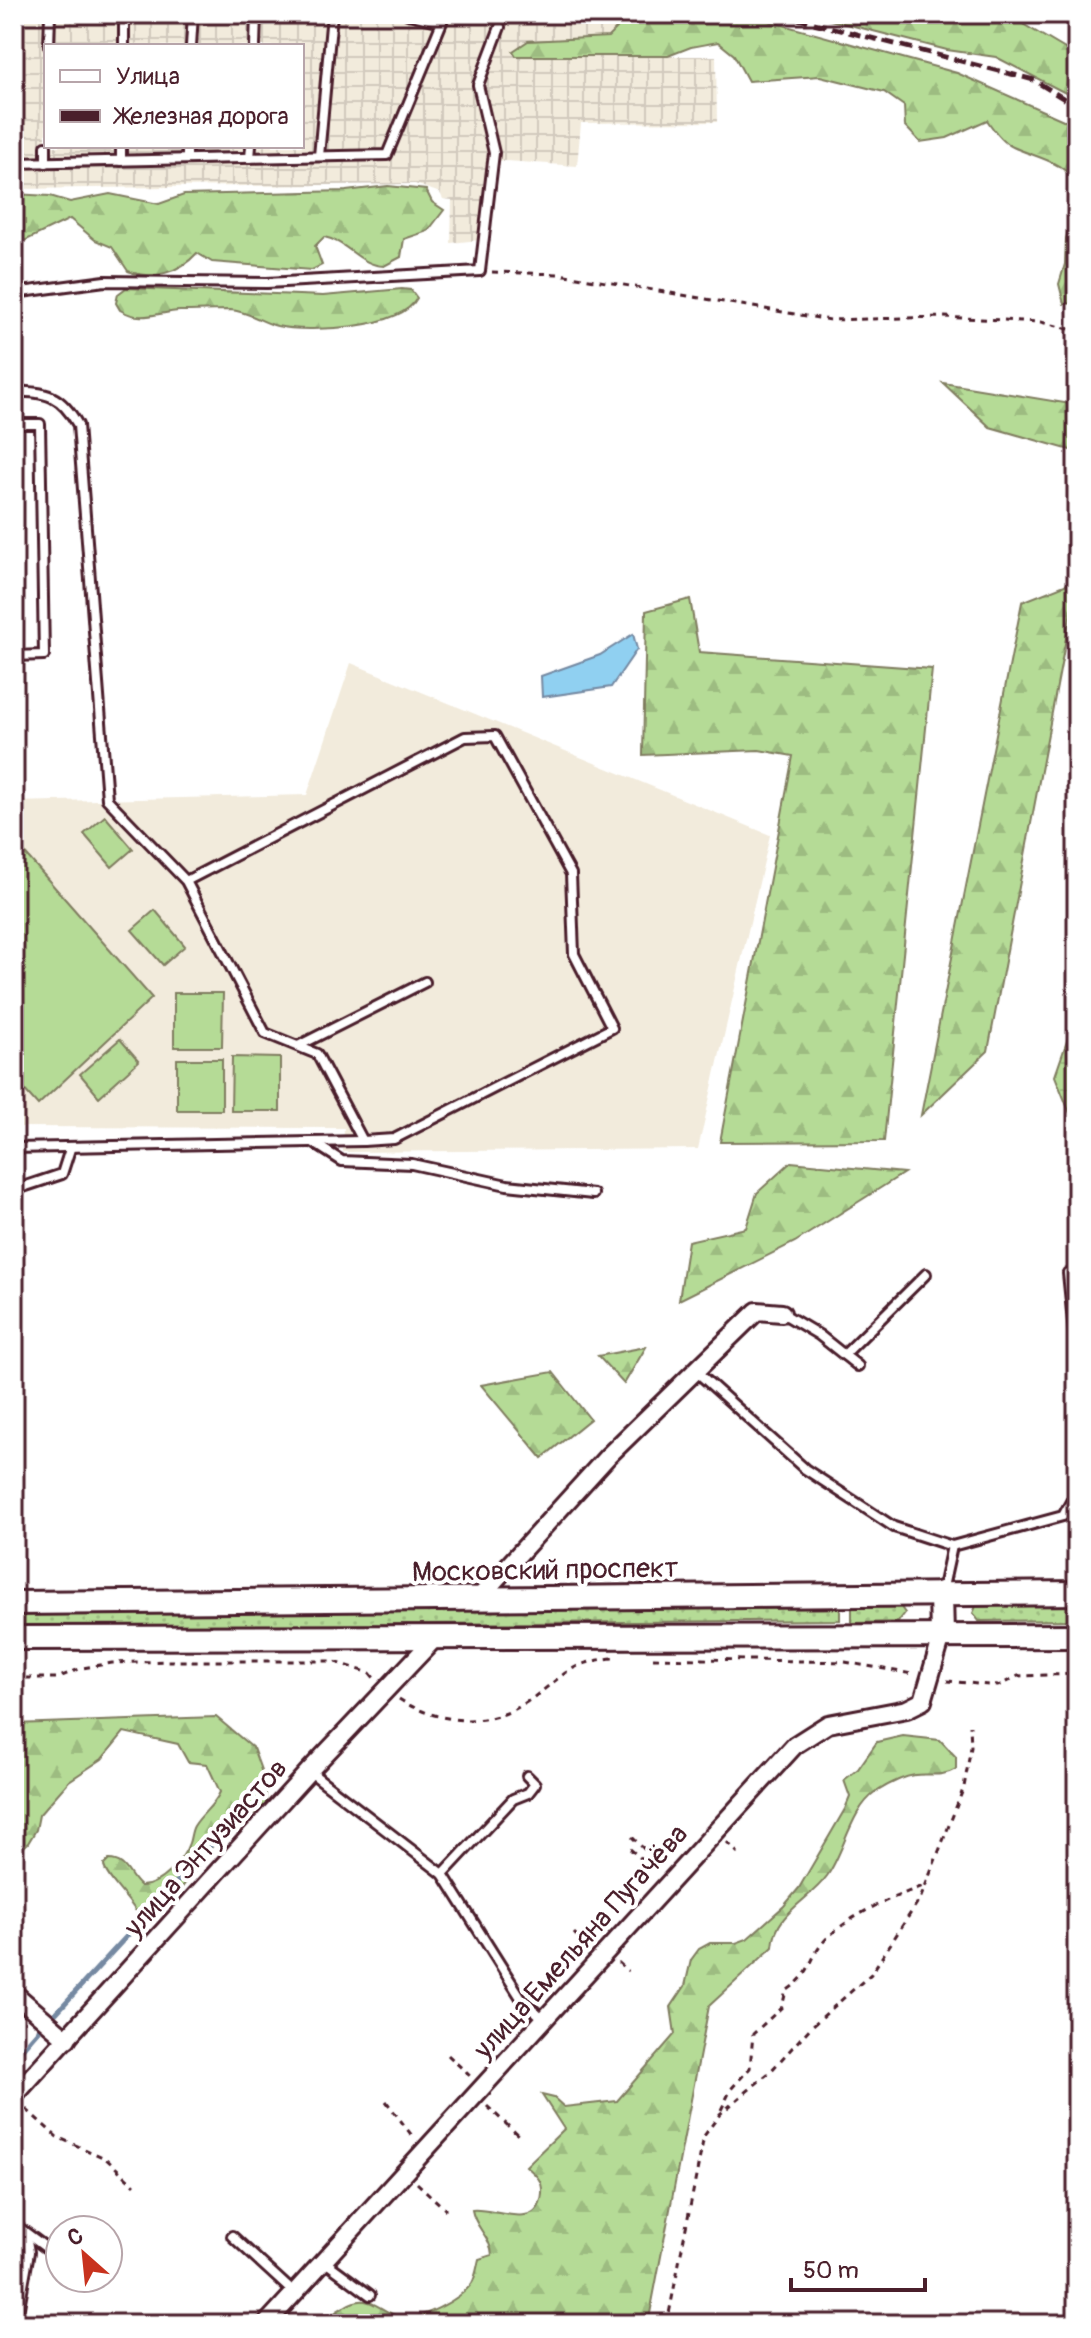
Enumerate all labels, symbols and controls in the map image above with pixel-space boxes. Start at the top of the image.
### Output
legend [44,44,304,148]
text: Улица [116,62,180,91]
text: Железная дорога [112,102,289,131]
street label: Московский проспект [411,1551,679,1590]
street label: улица Энтузиастов [116,1752,295,1945]
street label: улица Емельяна Пугачёва [466,1817,696,2067]
north arrow [44,2214,124,2294]
text: С [63,2221,88,2253]
scale bar [791,2242,925,2292]
text: 50 m [803,2256,859,2285]

